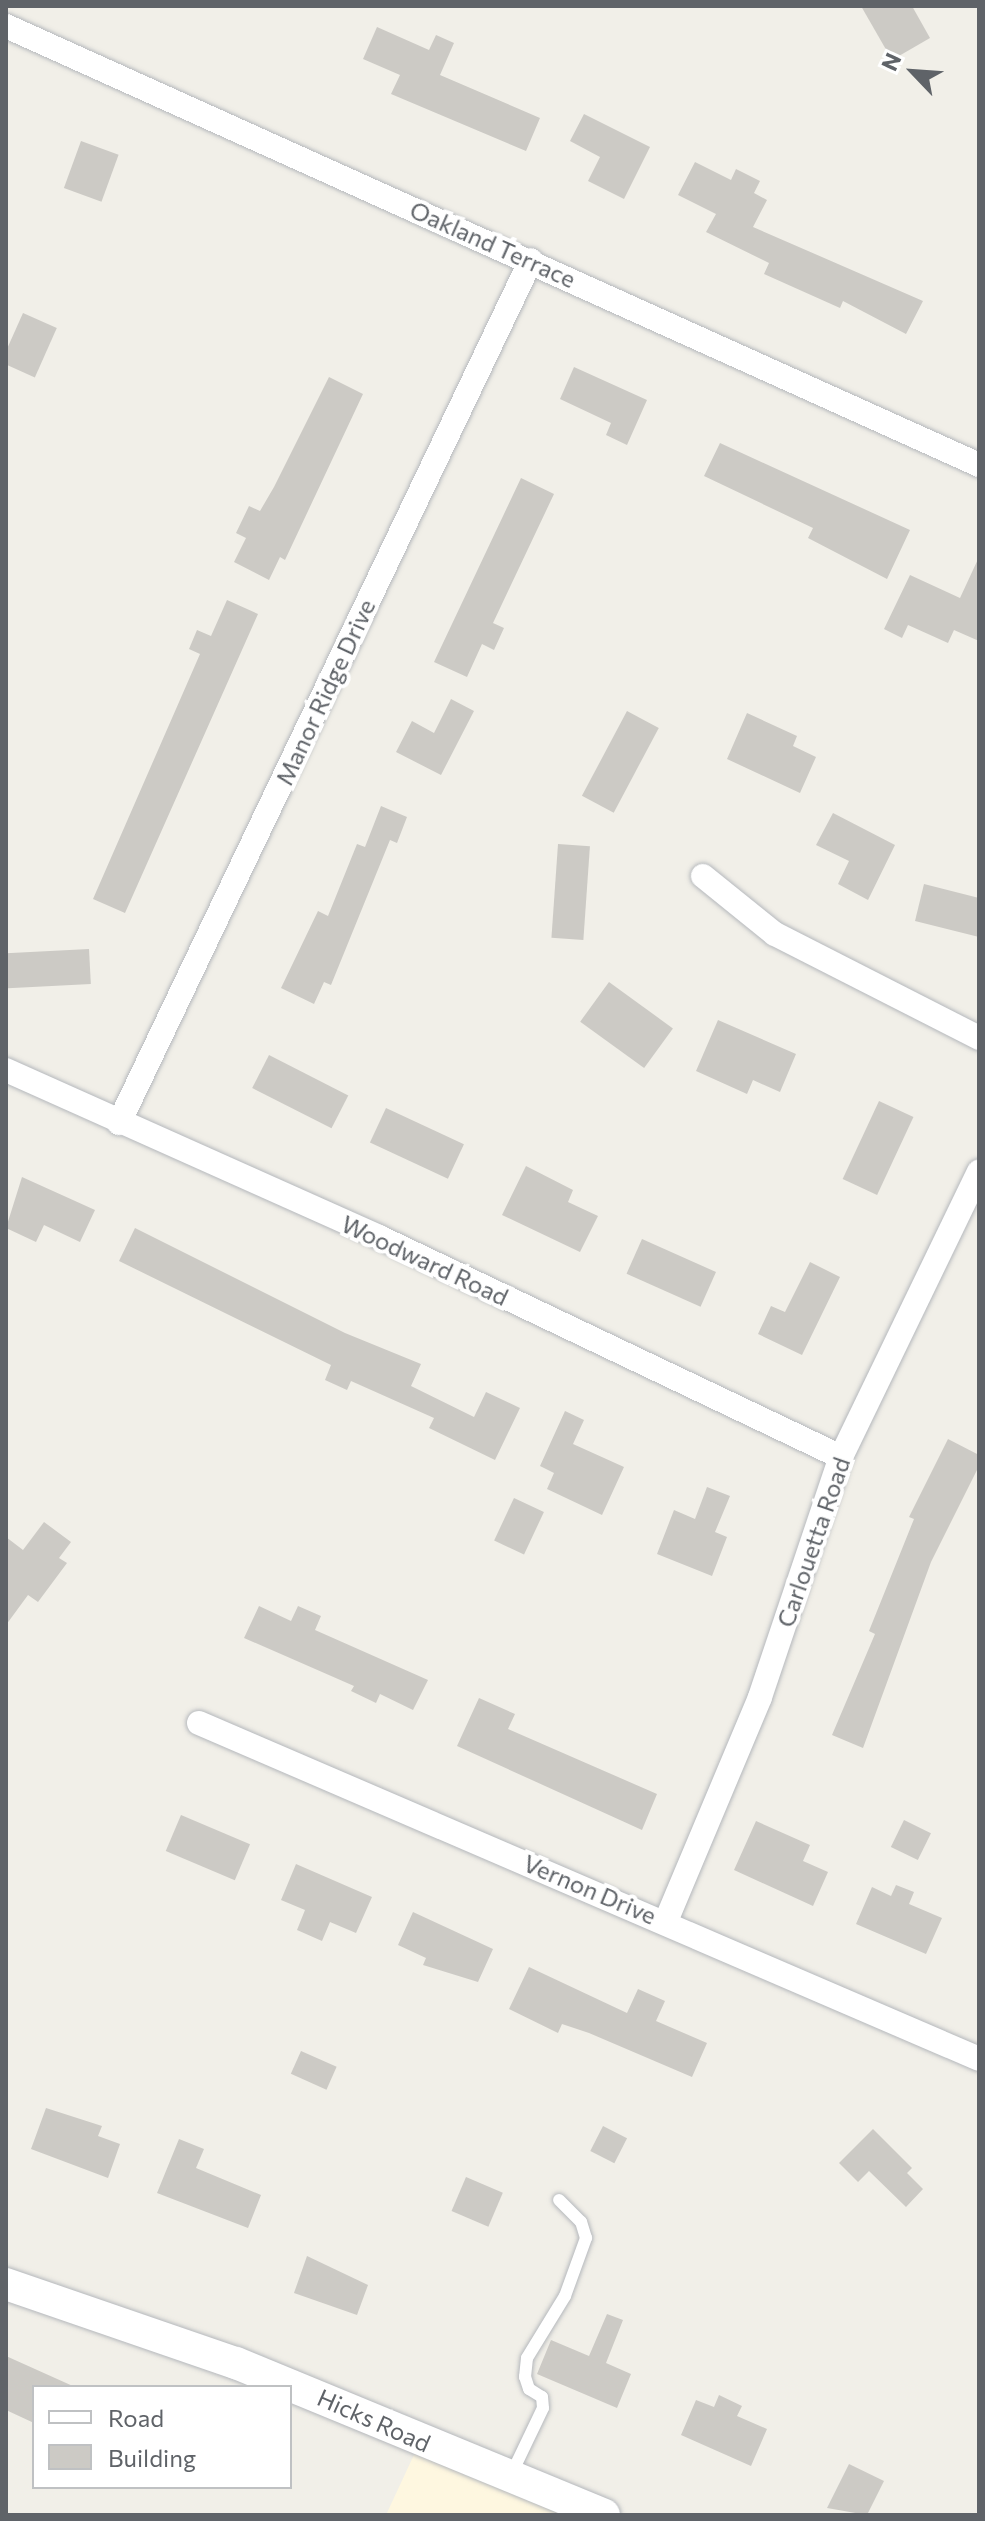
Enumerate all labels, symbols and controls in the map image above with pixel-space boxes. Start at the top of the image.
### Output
north arrow [873,32,953,112]
text: N [875,48,907,75]
street label: Oakland Terrace [406,195,580,293]
street label: Manor Ridge Drive [269,595,381,789]
street label: Woodward Road [337,1209,513,1311]
street label: Carlouetta Road [770,1453,856,1631]
street label: Vernon Drive [519,1848,661,1930]
street label: Hicks Road [313,2382,435,2458]
legend [32,2385,292,2489]
text: Road [108,2403,164,2432]
text: Building [108,2443,196,2472]

